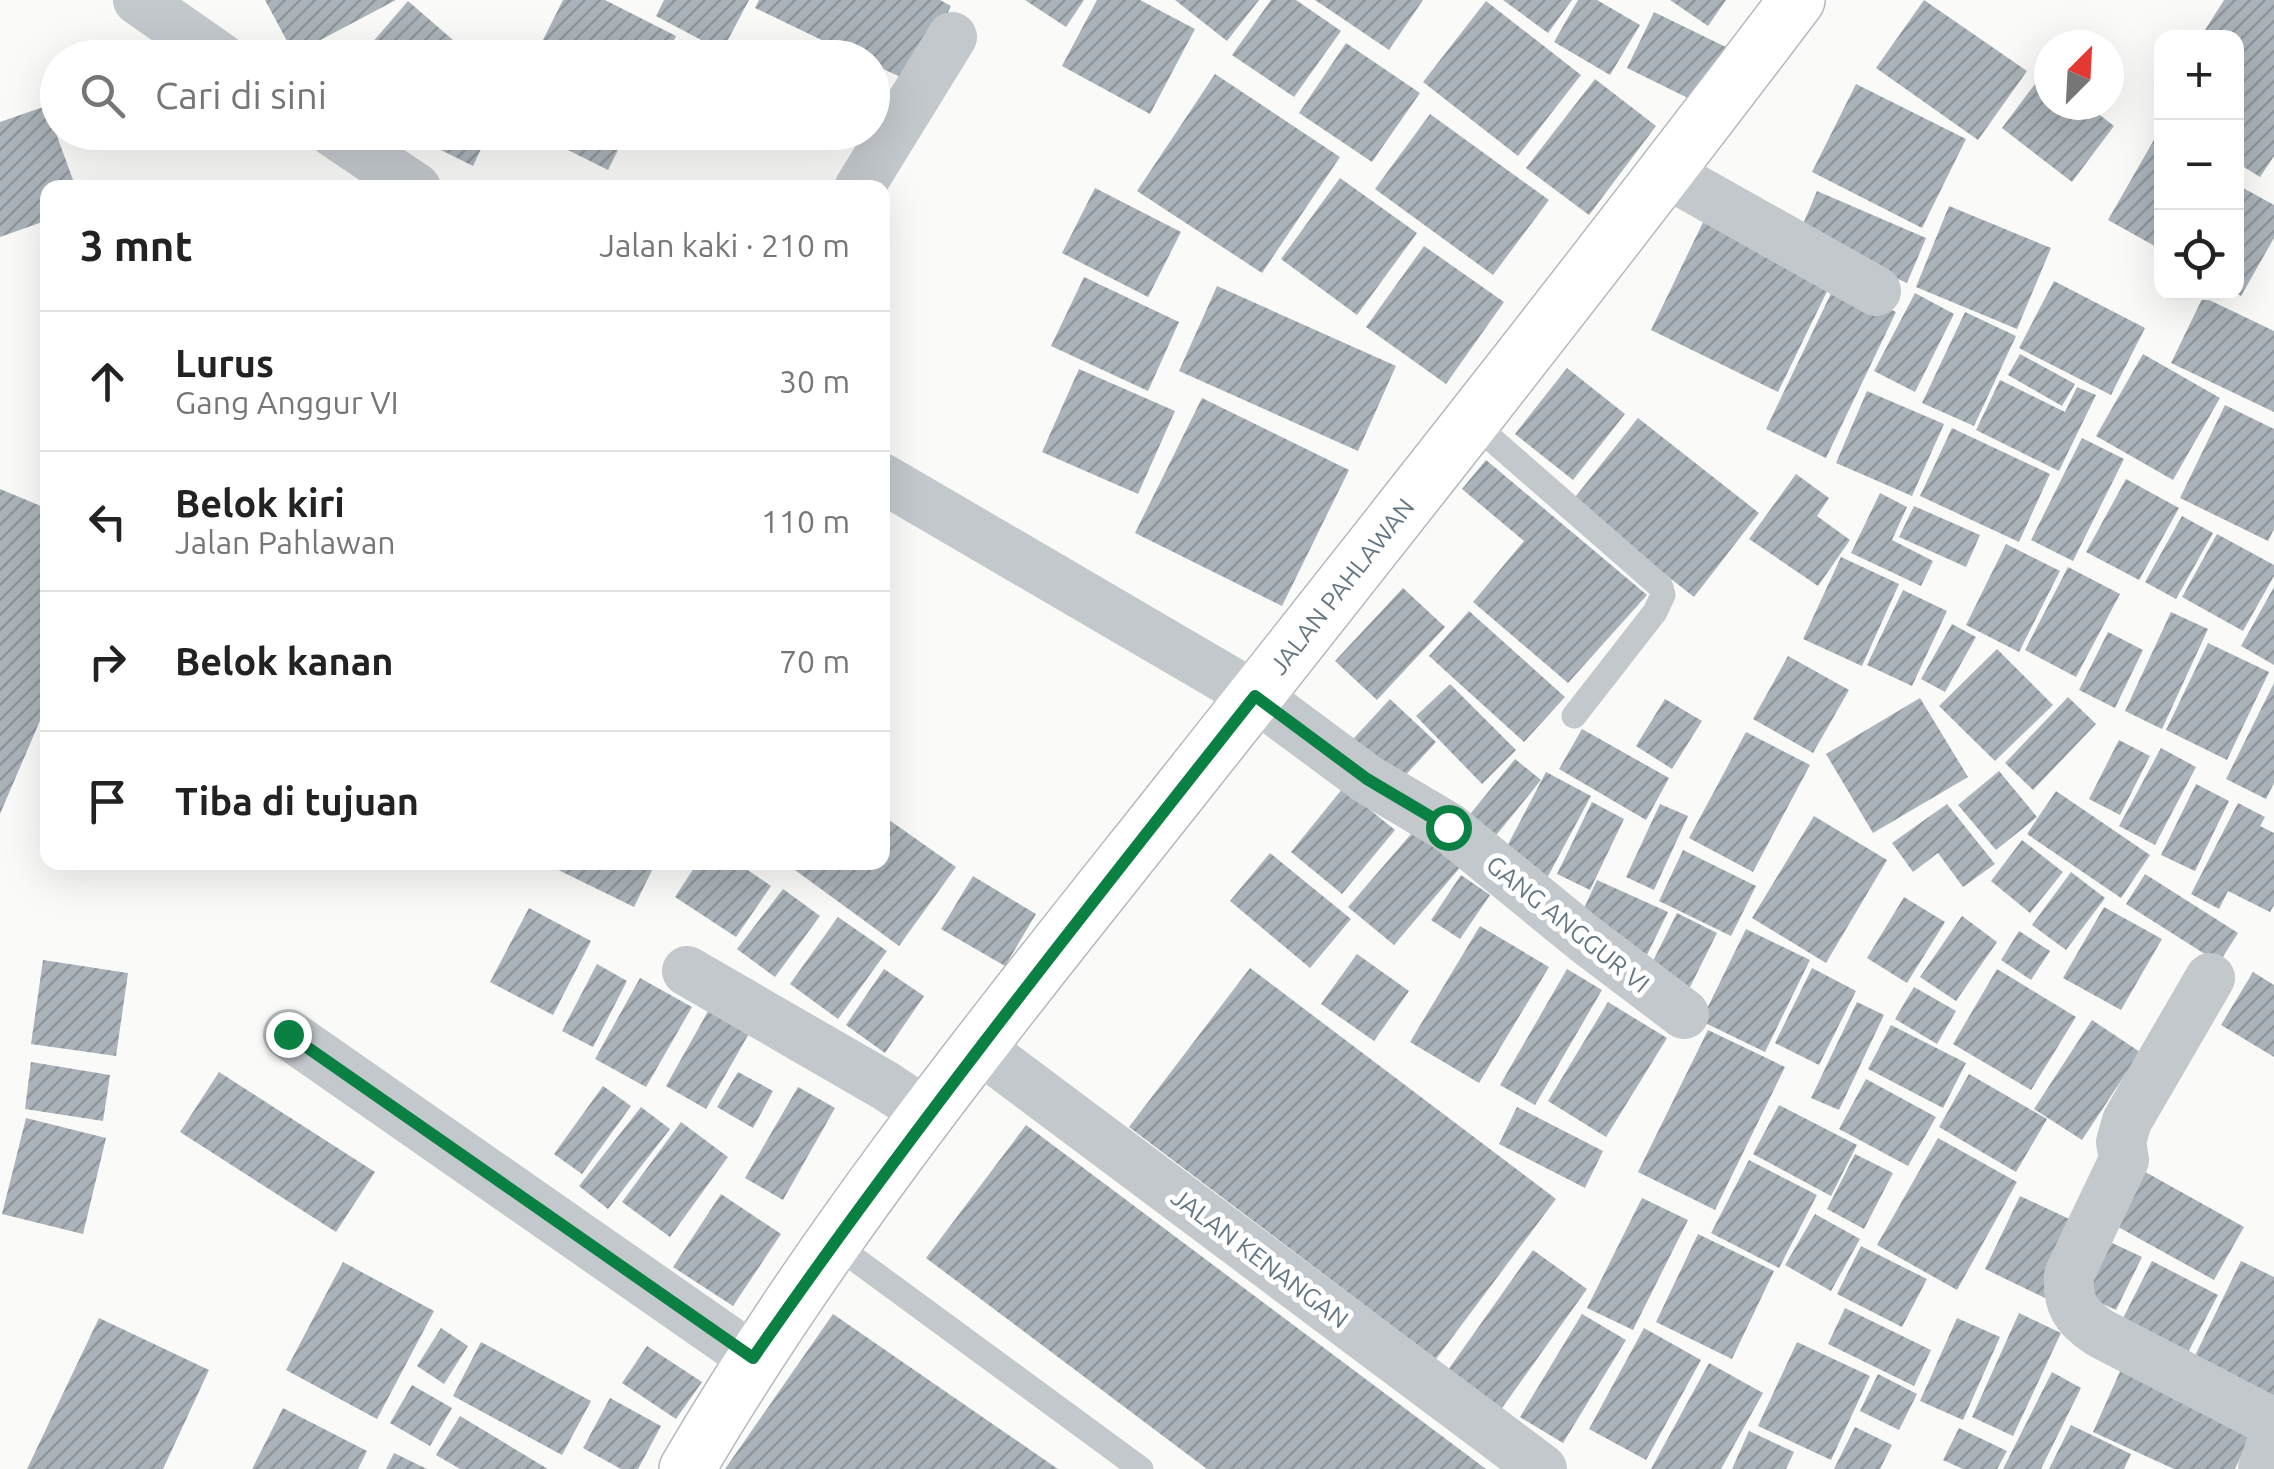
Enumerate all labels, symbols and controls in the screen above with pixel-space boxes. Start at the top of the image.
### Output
north arrow [2034,30,2124,120]
map controls [2154,30,2244,300]
button: + [2154,30,2244,120]
search box [40,40,890,150]
icon: search [75,68,130,123]
text: Cari di sini [155,74,327,116]
button: − [2154,120,2244,210]
button: locate [2154,210,2244,300]
text: 3 mnt [80,222,193,269]
text: Jalan kaki · 210 m [599,227,850,263]
text: Lurus [175,342,274,384]
icon: ahead [80,354,135,409]
text: 30 m [779,363,850,399]
text: Gang Anggur VI [175,384,399,420]
text: Belok kiri [175,482,345,524]
street label: JALAN PAHLAWAN [1264,493,1420,680]
icon: left [80,494,135,549]
text: 110 m [761,503,850,539]
text: Jalan Pahlawan [175,524,396,560]
icon: right [80,634,135,689]
text: Belok kanan [175,640,394,682]
text: 70 m [779,643,850,679]
icon: arrive [80,774,135,829]
text: Tiba di tujuan [175,780,419,822]
route start [1426,805,1472,851]
street label: GANG ANGGUR VI [1481,850,1655,998]
route end [266,1012,312,1058]
street label: JALAN KENANGAN [1166,1183,1354,1333]

